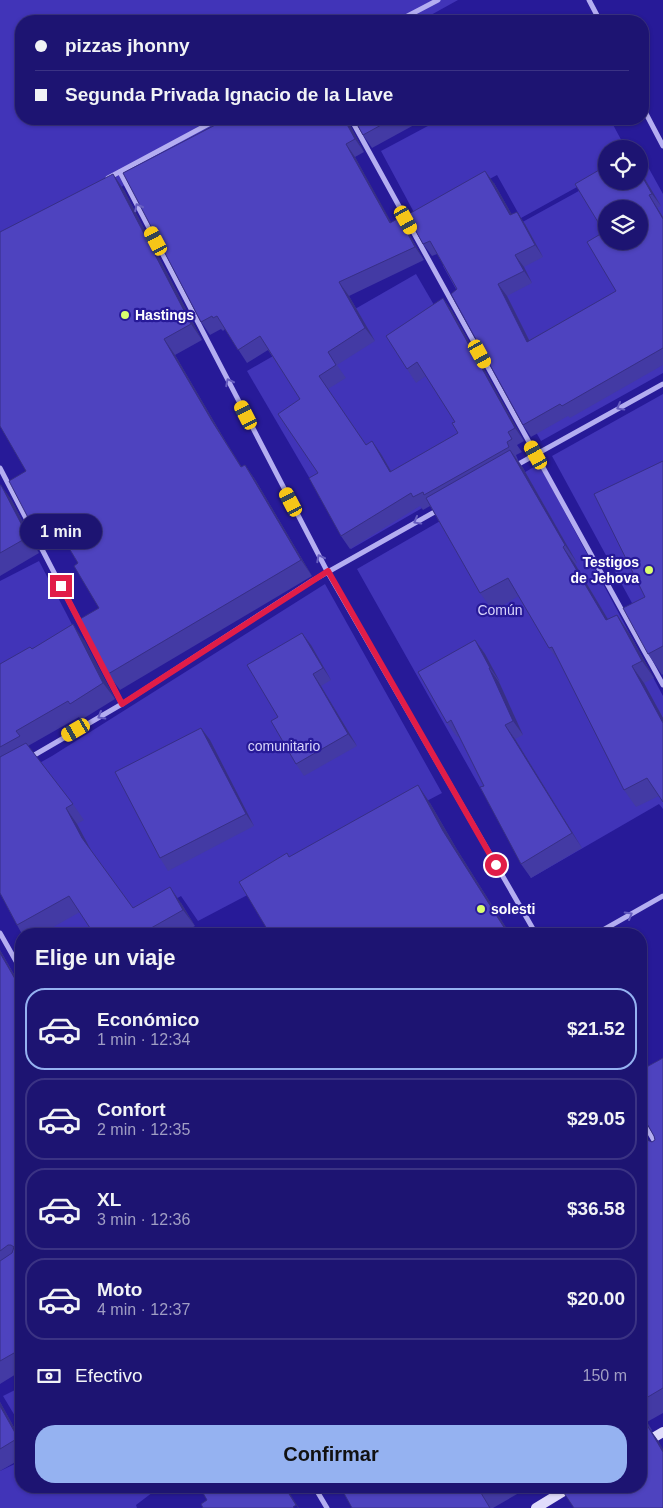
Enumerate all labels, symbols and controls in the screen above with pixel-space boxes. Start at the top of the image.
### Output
text: pizzas jhonny [65,35,190,56]
text: Segunda Privada Ignacio de la Llave [65,84,393,105]
map controls [598,140,648,250]
button: locate [598,140,648,190]
button: layers [598,200,648,250]
one-way arrow [134,203,144,212]
car [392,203,419,237]
car [142,224,169,258]
place label: Hastings [135,307,194,323]
marker: Hastings [119,309,131,321]
car [466,337,493,371]
one-way arrow [225,379,235,388]
car [232,398,259,432]
one-way arrow [617,401,626,411]
car [522,438,549,472]
car [277,485,304,519]
callout: 1 min [20,514,102,548]
one-way arrow [414,515,423,525]
text: 1 min [40,523,82,540]
one-way arrow [316,554,326,563]
place label: Testigos de Jehova [571,554,639,586]
marker: Testigos de Jehova [643,564,655,576]
route end [50,575,72,597]
park label: Común [477,602,523,618]
one-way arrow [97,710,106,720]
car [59,716,92,744]
park label: comunitario [248,738,320,754]
route start [485,854,507,876]
place label: solesti [491,901,535,917]
marker: solesti [475,903,487,915]
one-way arrow [624,911,633,921]
text: Elige un viaje [35,945,176,970]
icon: car [37,1007,82,1052]
text: Económico [97,1009,199,1030]
text: $21.52 [567,1018,625,1039]
text: 1 min · 12:34 [97,1031,190,1048]
icon: car [37,1097,82,1142]
text: Confort [97,1099,166,1120]
text: $29.05 [567,1108,625,1129]
text: 2 min · 12:35 [97,1121,190,1138]
icon: car [37,1187,82,1232]
text: XL [97,1189,121,1210]
text: $36.58 [567,1198,625,1219]
text: 3 min · 12:36 [97,1211,190,1228]
icon: car [37,1277,82,1322]
text: Moto [97,1279,142,1300]
text: $20.00 [567,1288,625,1309]
text: 4 min · 12:37 [97,1301,190,1318]
icon: cash [35,1362,63,1390]
text: Efectivo [75,1365,143,1386]
text: 150 m [583,1367,627,1384]
button: Confirmar [35,1425,627,1483]

